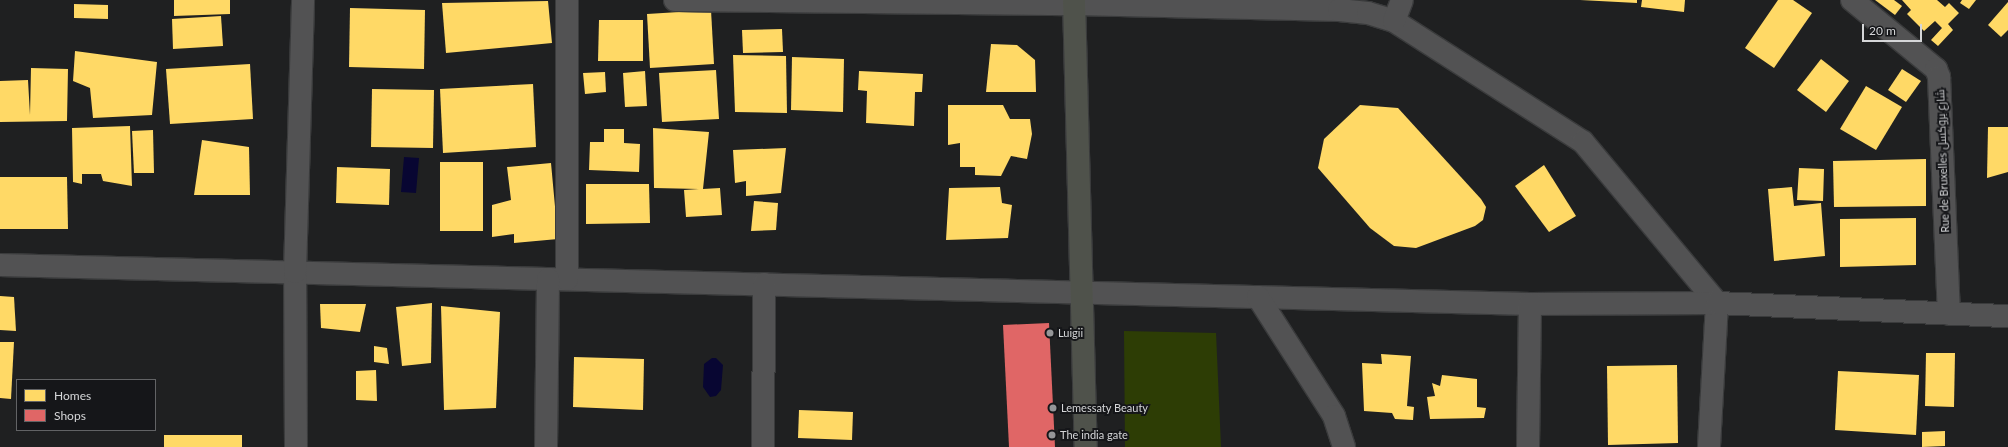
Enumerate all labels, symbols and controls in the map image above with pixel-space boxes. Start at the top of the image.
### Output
scale bar [1864,16,1924,42]
text: 20 m [1869,23,1896,38]
street label: Rue de Bruxelles شارع بروكسل [1934,89,1952,233]
place label: Luigii [1058,326,1083,340]
marker: Luigii [1045,328,1055,338]
legend [16,379,156,431]
text: Homes [54,388,91,403]
place label: Lemessaty Beauty [1061,401,1148,415]
marker: Lemessaty Beauty [1048,403,1058,413]
text: Shops [54,408,86,423]
place label: The india gate [1060,428,1128,442]
marker: The india gate [1047,430,1057,440]

